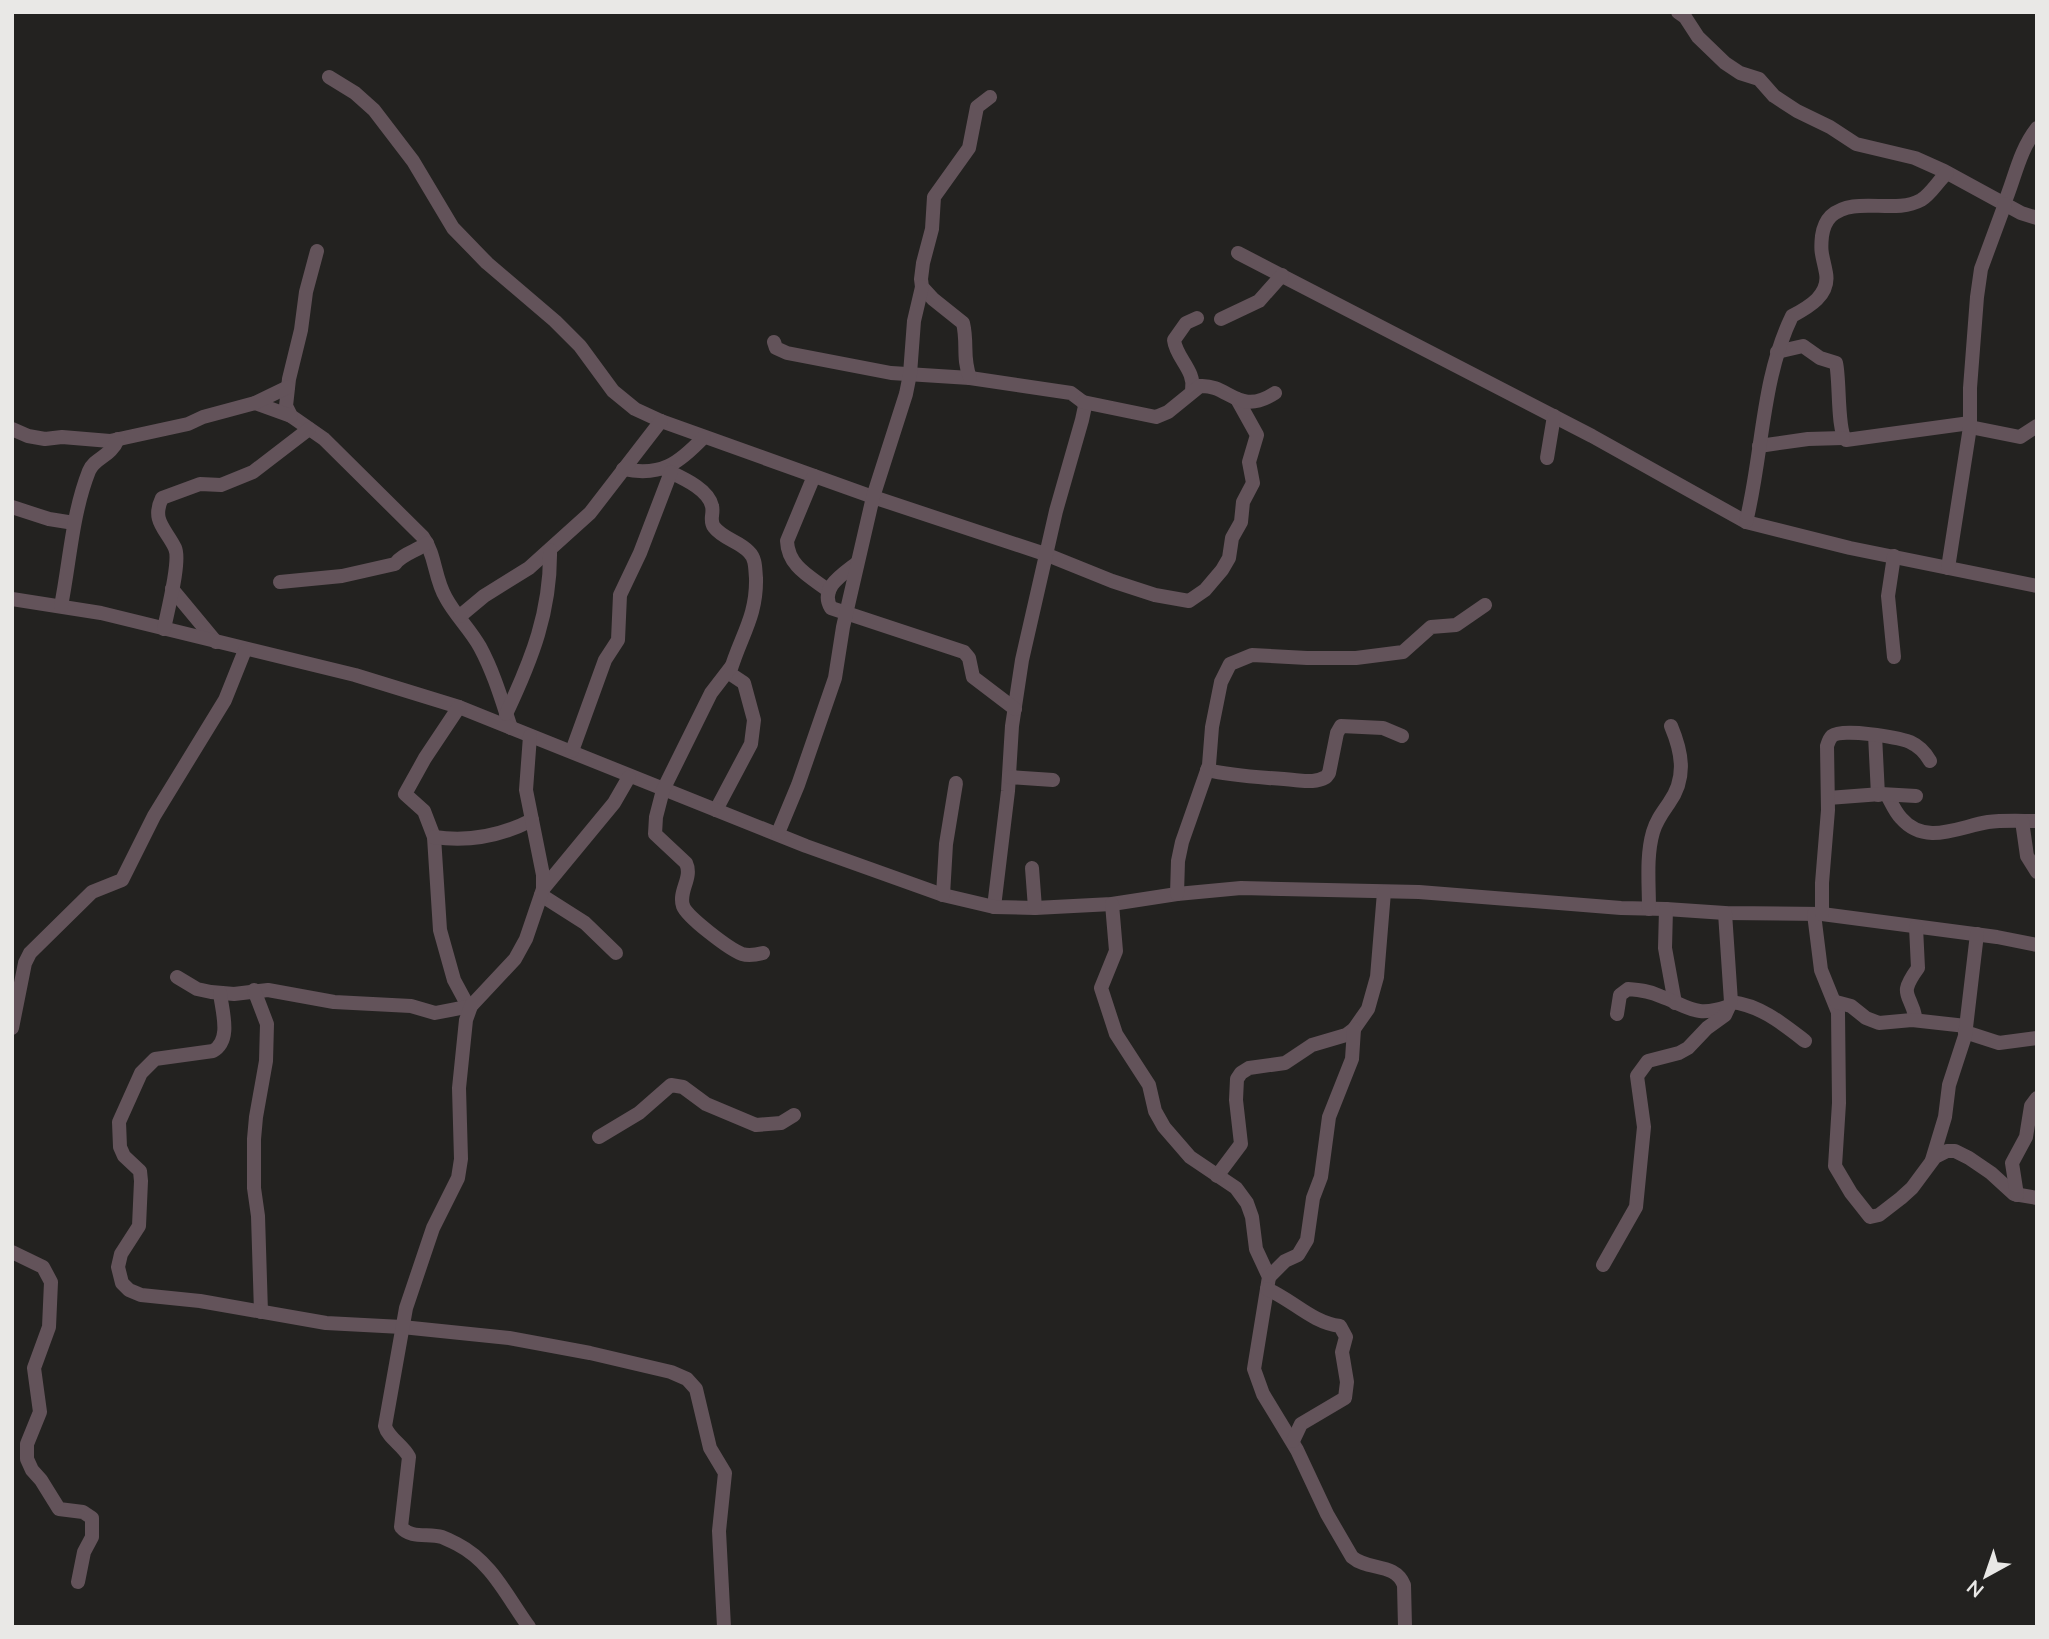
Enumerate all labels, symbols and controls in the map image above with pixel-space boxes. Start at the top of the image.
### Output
north arrow [1951,1541,2021,1611]
text: N [1962,1576,1988,1603]

